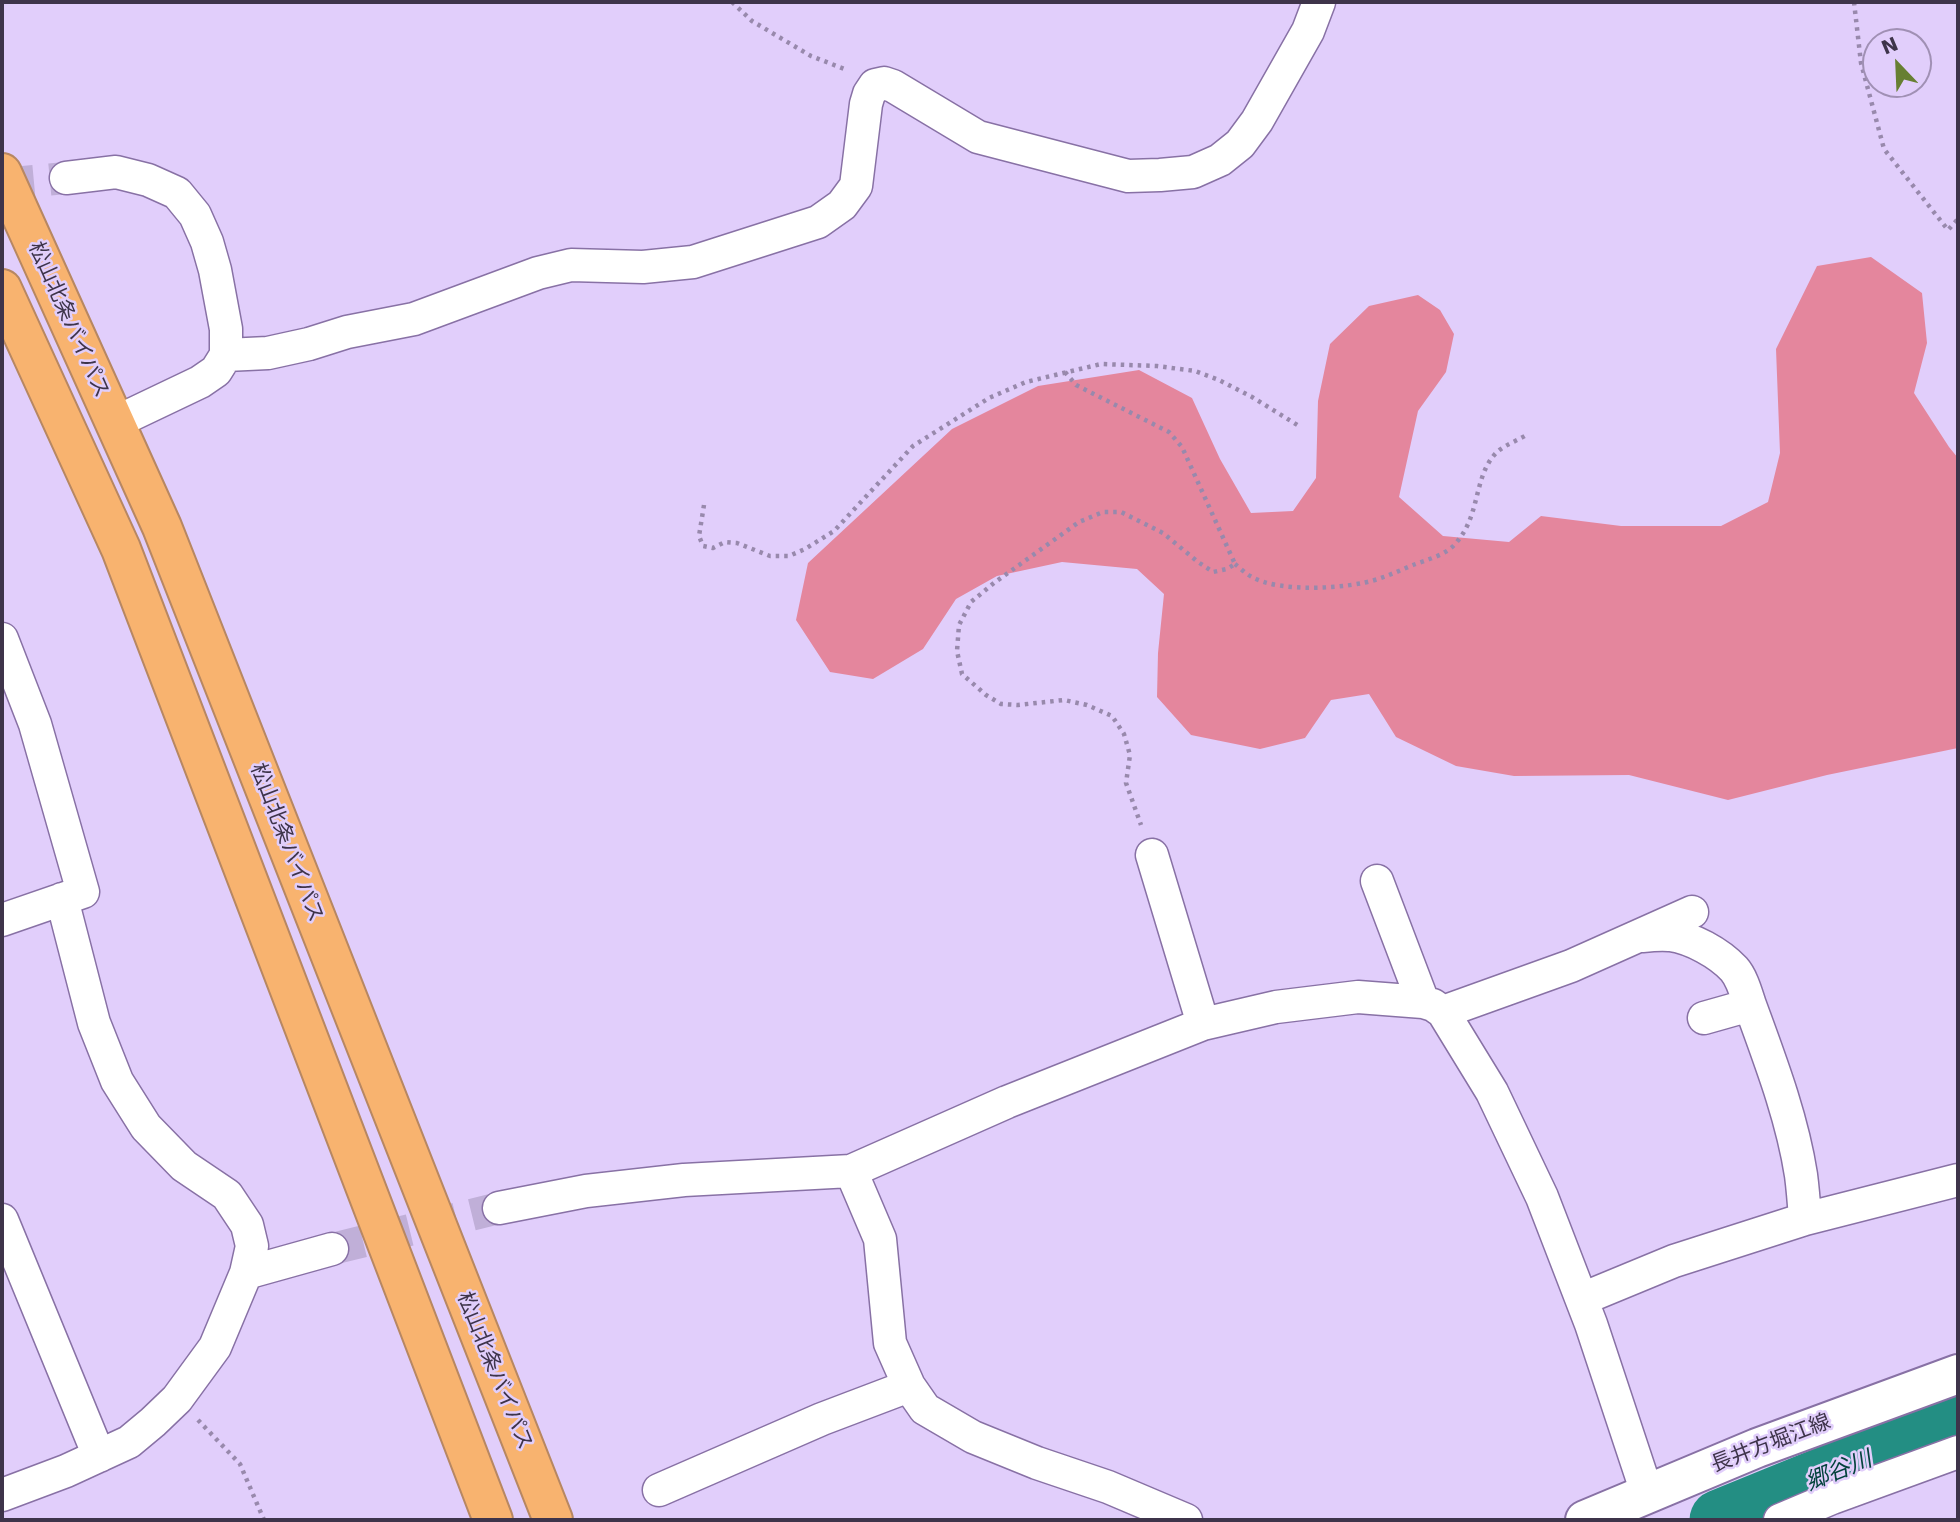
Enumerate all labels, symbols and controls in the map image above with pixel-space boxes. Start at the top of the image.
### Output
north arrow [1862,28,1932,98]
text: N [1878,32,1901,59]
street label: 松山北条バイパス [22,238,114,402]
street label: 松山北条バイパス [244,760,328,926]
street label: 松山北条バイパス [451,1288,537,1454]
street label: 長井方堀江線 [1708,1410,1834,1478]
water label: 郷谷川 [1802,1446,1876,1498]

